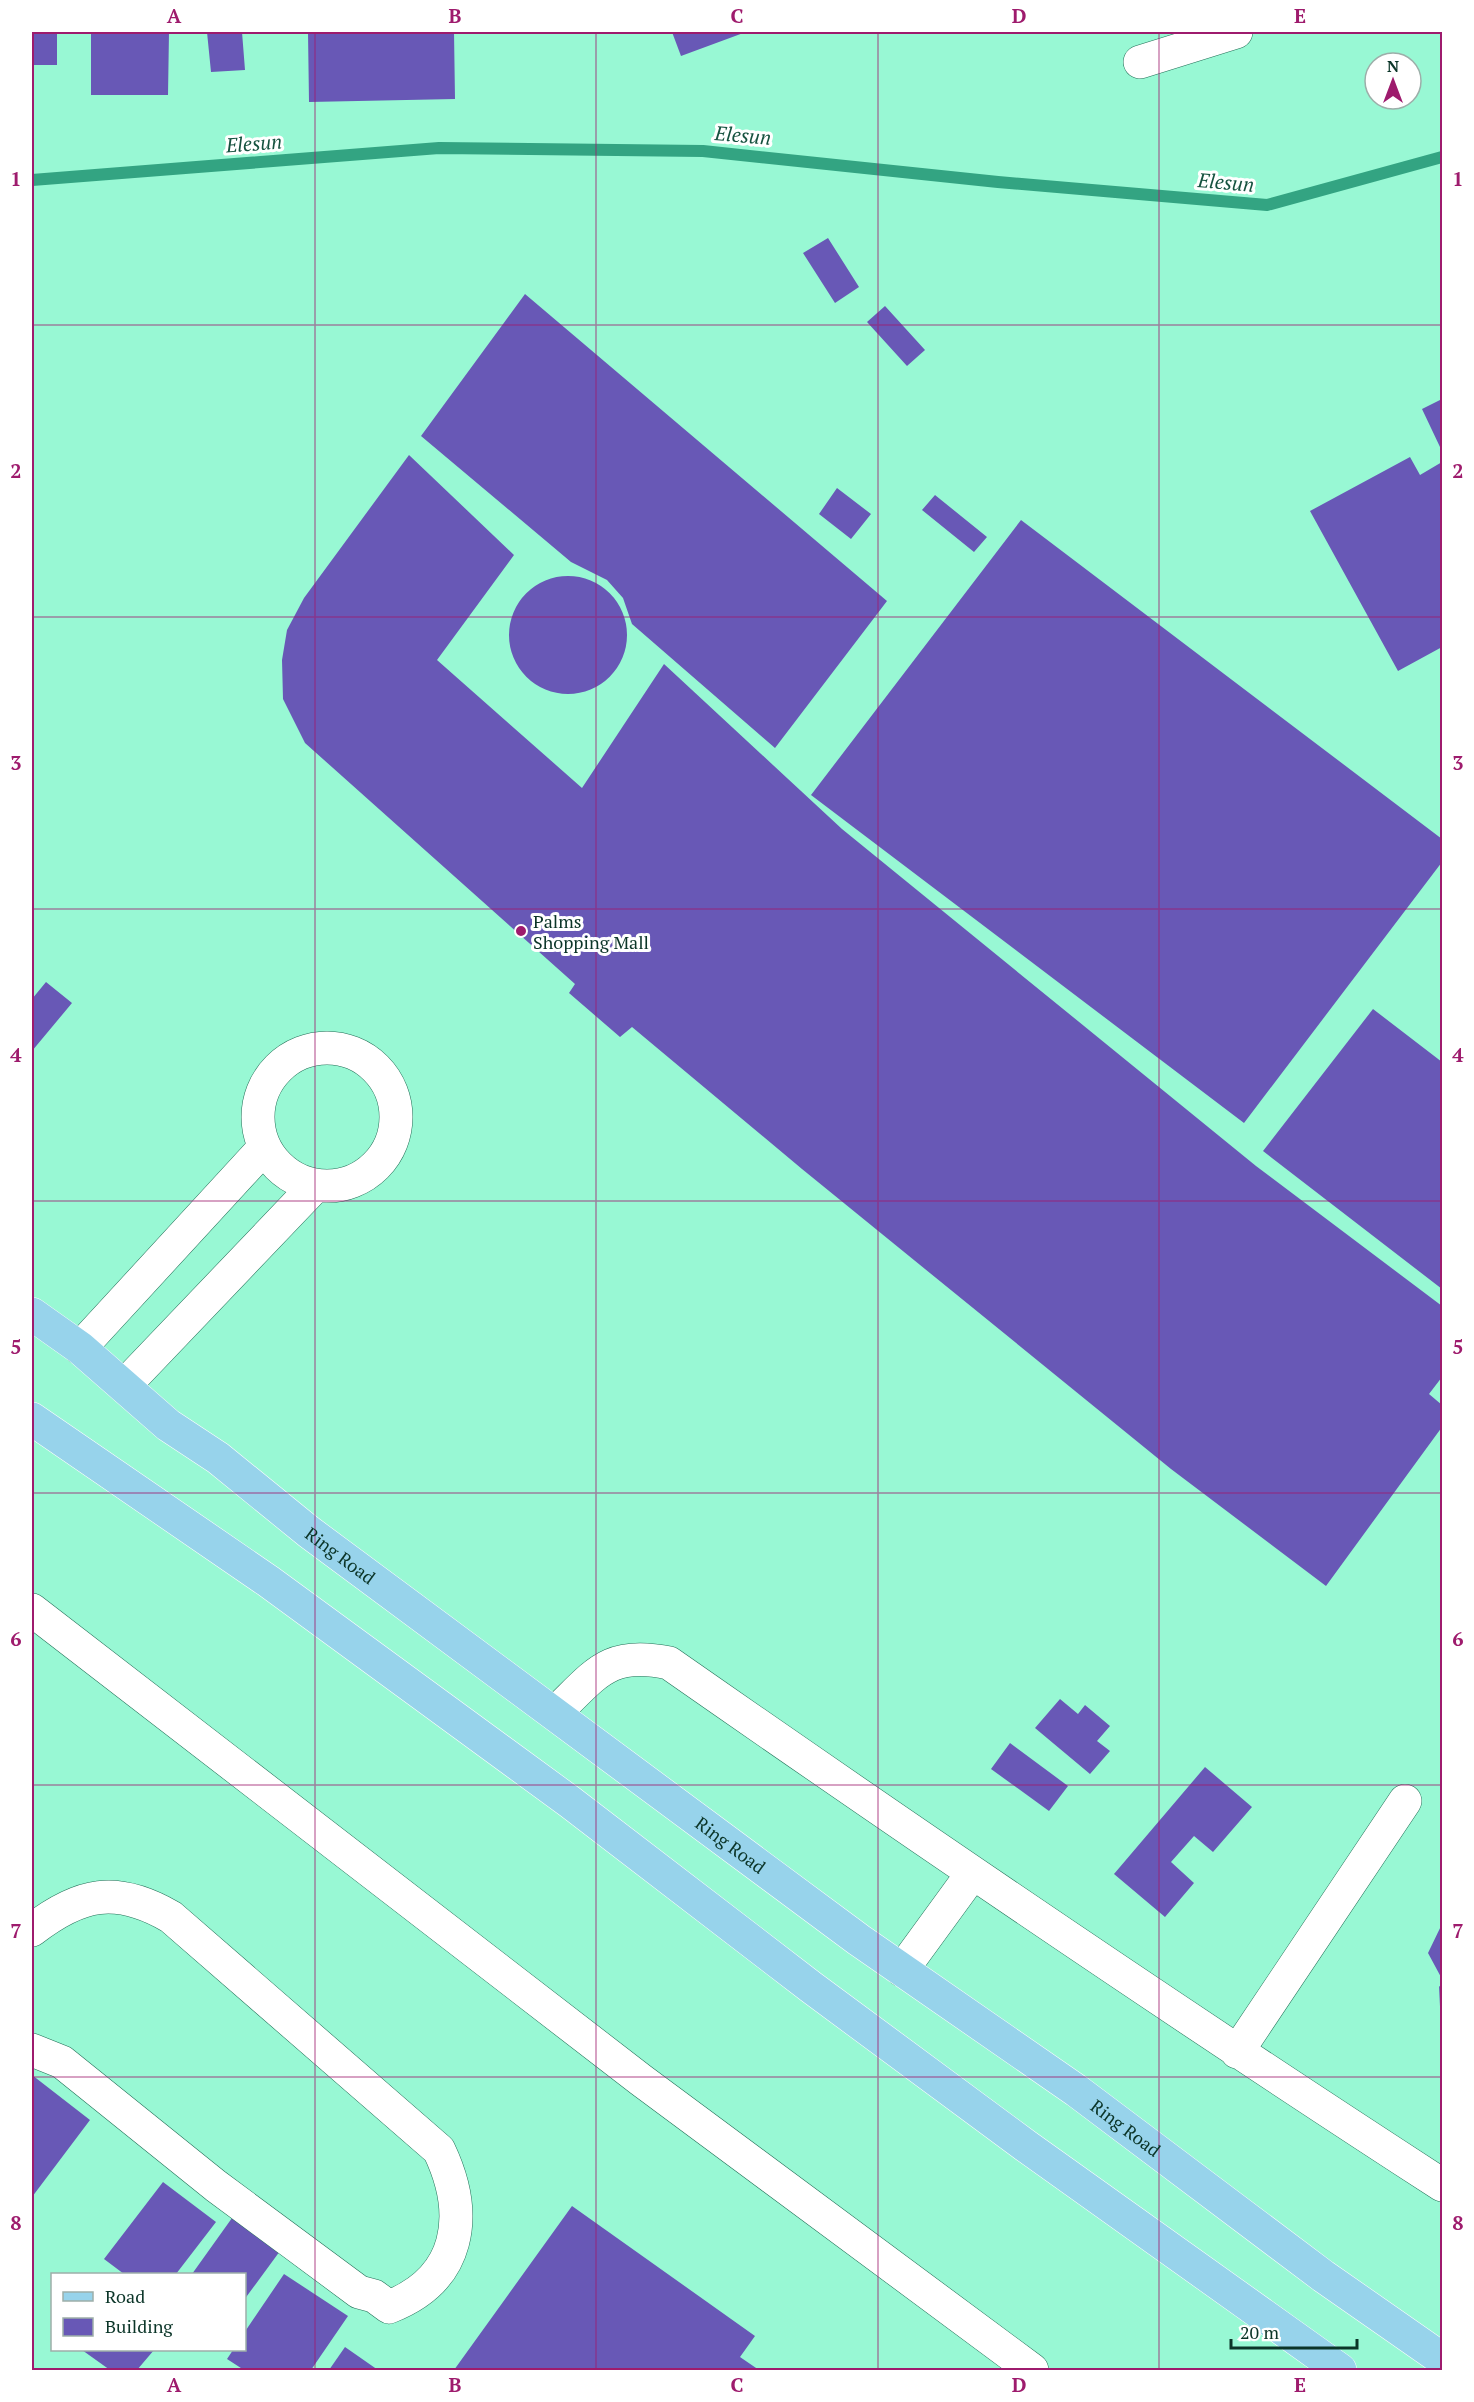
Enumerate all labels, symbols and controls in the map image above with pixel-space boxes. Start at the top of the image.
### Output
text: A [167,2,182,29]
text: B [449,2,462,29]
text: C [730,2,744,29]
text: D [1012,2,1026,29]
text: E [1294,2,1306,29]
north arrow [1363,51,1423,111]
text: N [1387,55,1399,77]
water label: Elesun [713,119,772,151]
water label: Elesun [224,128,283,159]
text: 1 [10,165,22,192]
text: 1 [1452,165,1464,192]
water label: Elesun [1196,166,1255,198]
text: 2 [10,457,22,484]
text: 2 [1452,457,1464,484]
text: 3 [10,749,22,776]
text: 3 [1452,749,1464,776]
place label: Palms Shopping Mall [533,909,649,954]
marker: Palms Shopping Mall [514,924,528,938]
text: 4 [10,1041,22,1068]
text: 4 [1452,1041,1464,1068]
text: 5 [10,1333,22,1360]
text: 5 [1452,1333,1464,1360]
street label: Ring Road [300,1521,380,1589]
text: 6 [10,1625,22,1652]
text: 6 [1452,1625,1464,1652]
street label: Ring Road [691,1811,771,1879]
text: 7 [10,1917,22,1944]
text: 7 [1452,1917,1464,1944]
street label: Ring Road [1086,2094,1166,2162]
text: 8 [10,2209,22,2236]
text: 8 [1452,2209,1464,2236]
legend [51,2273,246,2351]
text: Road [105,2284,145,2308]
scale bar [1231,2312,1357,2350]
text: Building [105,2314,173,2338]
text: 20 m [1240,2320,1280,2344]
text: A [167,2371,182,2398]
text: B [449,2371,462,2398]
text: C [730,2371,744,2398]
text: D [1012,2371,1026,2398]
text: E [1294,2371,1306,2398]

